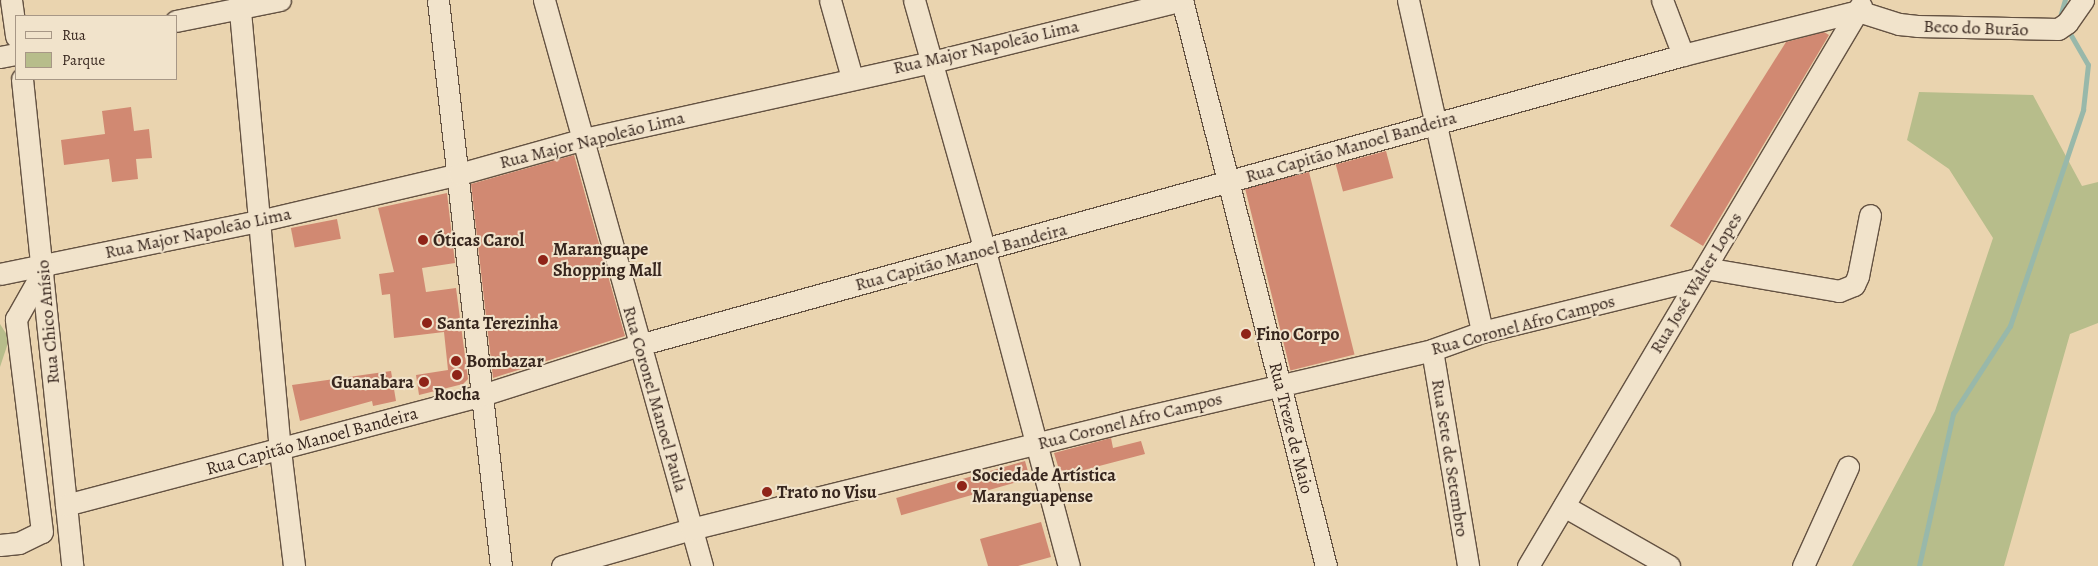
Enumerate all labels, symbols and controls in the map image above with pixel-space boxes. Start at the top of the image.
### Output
legend [15,15,178,80]
street label: Rua Major Napoleão Lima [891,15,1081,79]
street label: Beco do Burão [1923,15,2029,41]
text: Rua [62,25,86,45]
text: Parque [62,50,105,70]
street label: Rua Major Napoleão Lima [497,107,687,173]
street label: Rua Capitão Manoel Bandeira [1243,107,1459,187]
street label: Rua Major Napoleão Lima [103,203,293,263]
street label: Rua José Walter Lopes [1645,209,1747,357]
street label: Rua Capitão Manoel Bandeira [853,218,1069,296]
place label: Óticas Carol [433,229,524,251]
marker: Óticas Carol [417,234,429,246]
place label: Maranguape Shopping Mall [553,239,662,282]
marker: Maranguape Shopping Mall [537,254,549,266]
street label: Rua Chico Anísio [32,259,64,385]
street label: Rua Coronel Afro Campos [1429,290,1617,360]
street label: Rua Coronel Manoel Paula [618,304,692,494]
place label: Santa Terezinha [437,312,558,334]
marker: Santa Terezinha [421,317,433,329]
place label: Fino Corpo [1256,323,1339,345]
marker: Fino Corpo [1240,328,1252,340]
place label: Bombazar [466,350,544,372]
marker: Bombazar [450,355,462,367]
street label: Rua Treze de Maio [1264,360,1318,496]
marker: Rocha [451,369,463,381]
place label: Guanabara [331,371,414,393]
marker: Guanabara [418,376,430,388]
street label: Rua Sete de Setembro [1427,378,1473,538]
place label: Rocha [434,383,480,405]
street label: Rua Coronel Afro Campos [1035,388,1225,454]
street label: Rua Capitão Manoel Bandeira [204,402,420,480]
place label: Sociedade Artística Maranguapense [972,465,1116,508]
marker: Sociedade Artística Maranguapense [956,480,968,492]
place label: Trato no Visu [777,481,877,503]
marker: Trato no Visu [761,486,773,498]

